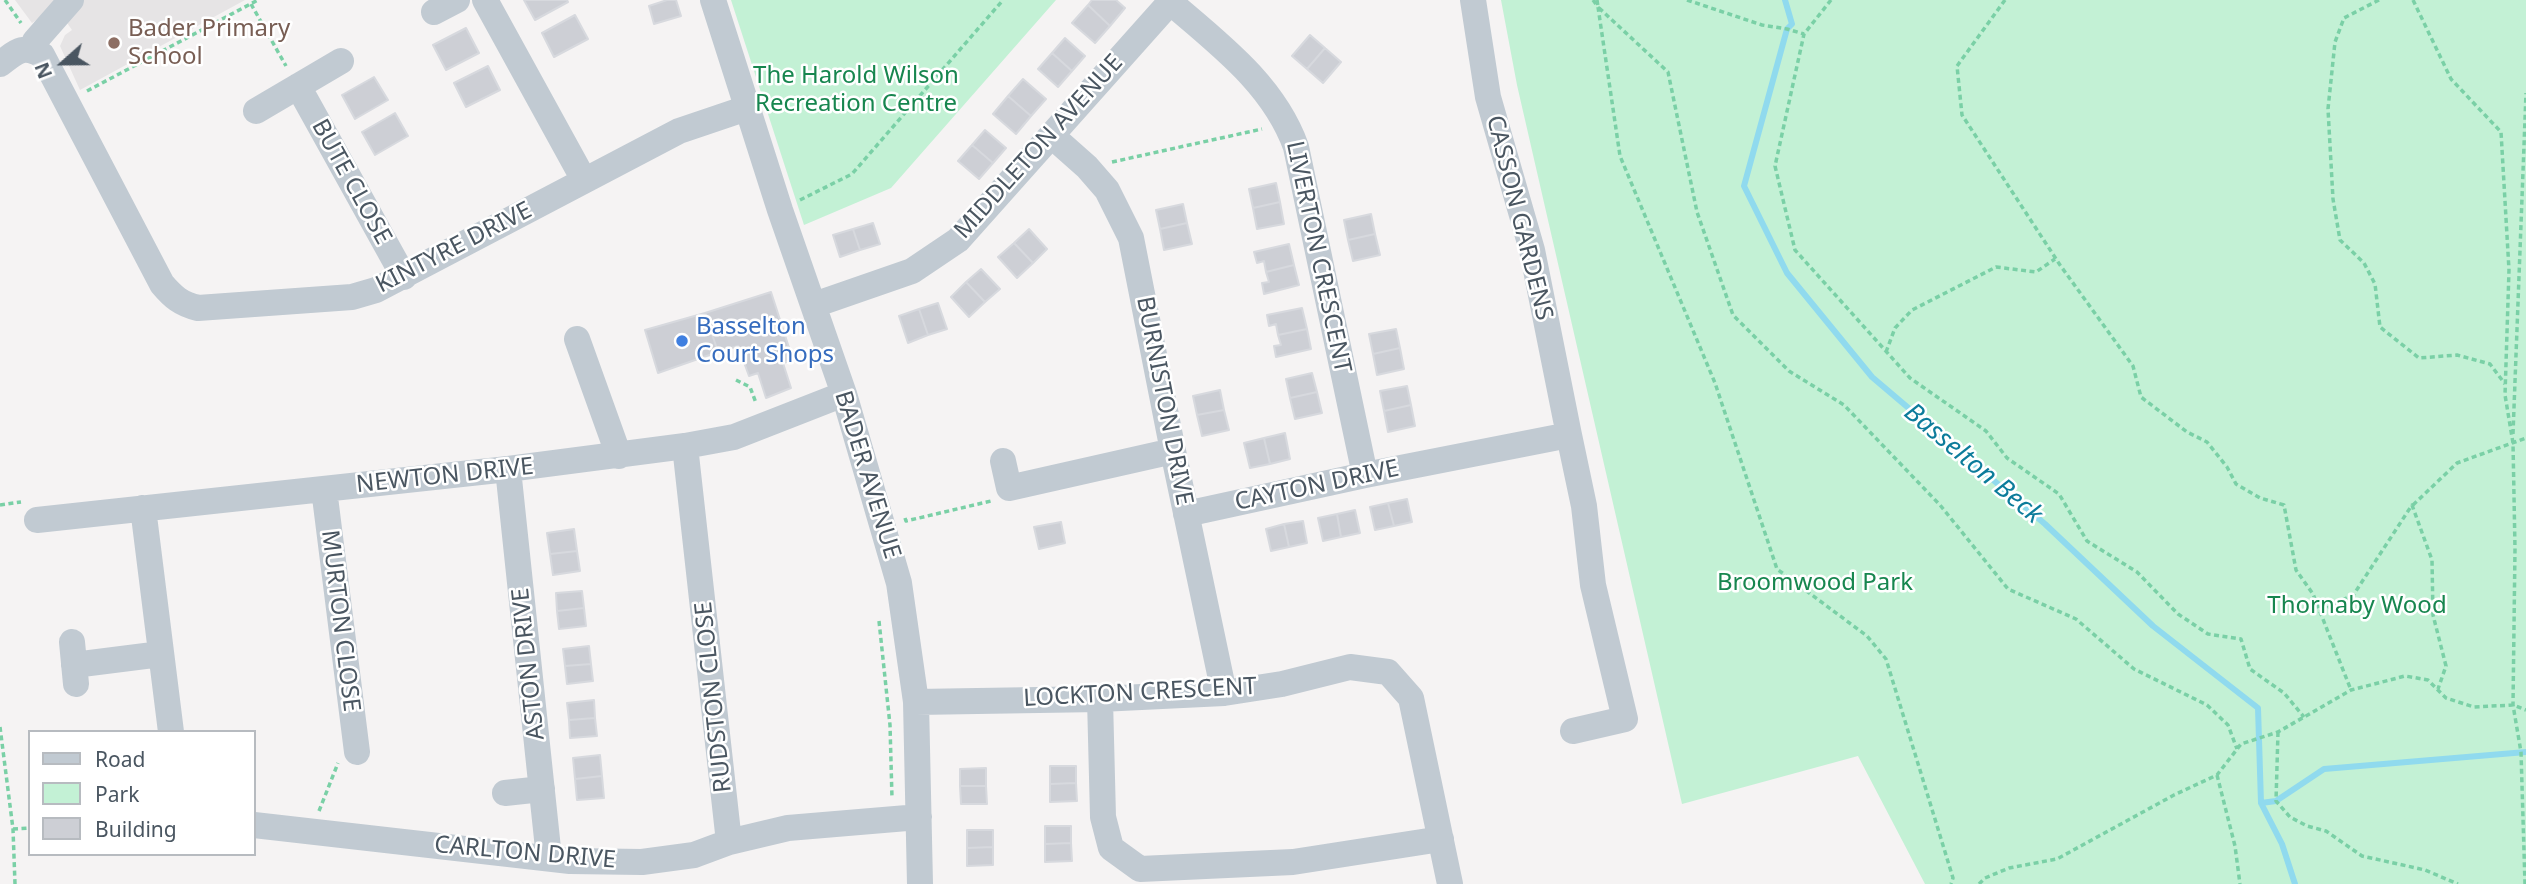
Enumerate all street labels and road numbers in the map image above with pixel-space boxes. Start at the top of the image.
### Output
street label: MIDDLETON AVENUE [949,49,1129,245]
street label: CASSON GARDENS [1480,113,1558,323]
street label: BUTE CLOSE [305,114,397,250]
street label: LIVERTON CRESCENT [1279,138,1357,376]
street label: KINTYRE DRIVE [371,196,537,300]
street label: BURNISTON DRIVE [1130,294,1198,508]
street label: BADER AVENUE [828,387,906,563]
street label: NEWTON DRIVE [355,452,535,500]
street label: CAYTON DRIVE [1232,455,1402,517]
street label: MURTON CLOSE [315,528,365,714]
street label: ASTON DRIVE [507,586,551,742]
street label: RUDSTON CLOSE [690,600,738,794]
street label: LOCKTON CRESCENT [1023,673,1257,713]
street label: CARLTON DRIVE [433,831,617,875]

